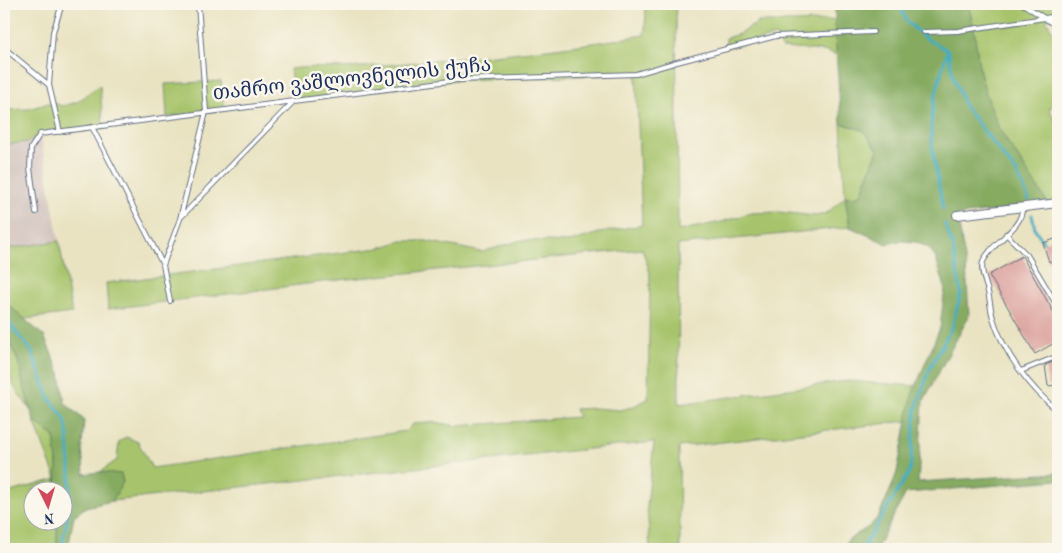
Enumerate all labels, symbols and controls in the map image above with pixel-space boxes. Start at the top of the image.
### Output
street label: თამრო ვაშლოვნელის ქუჩა [212,54,492,105]
north arrow [22,480,72,530]
text: N [43,511,55,525]

